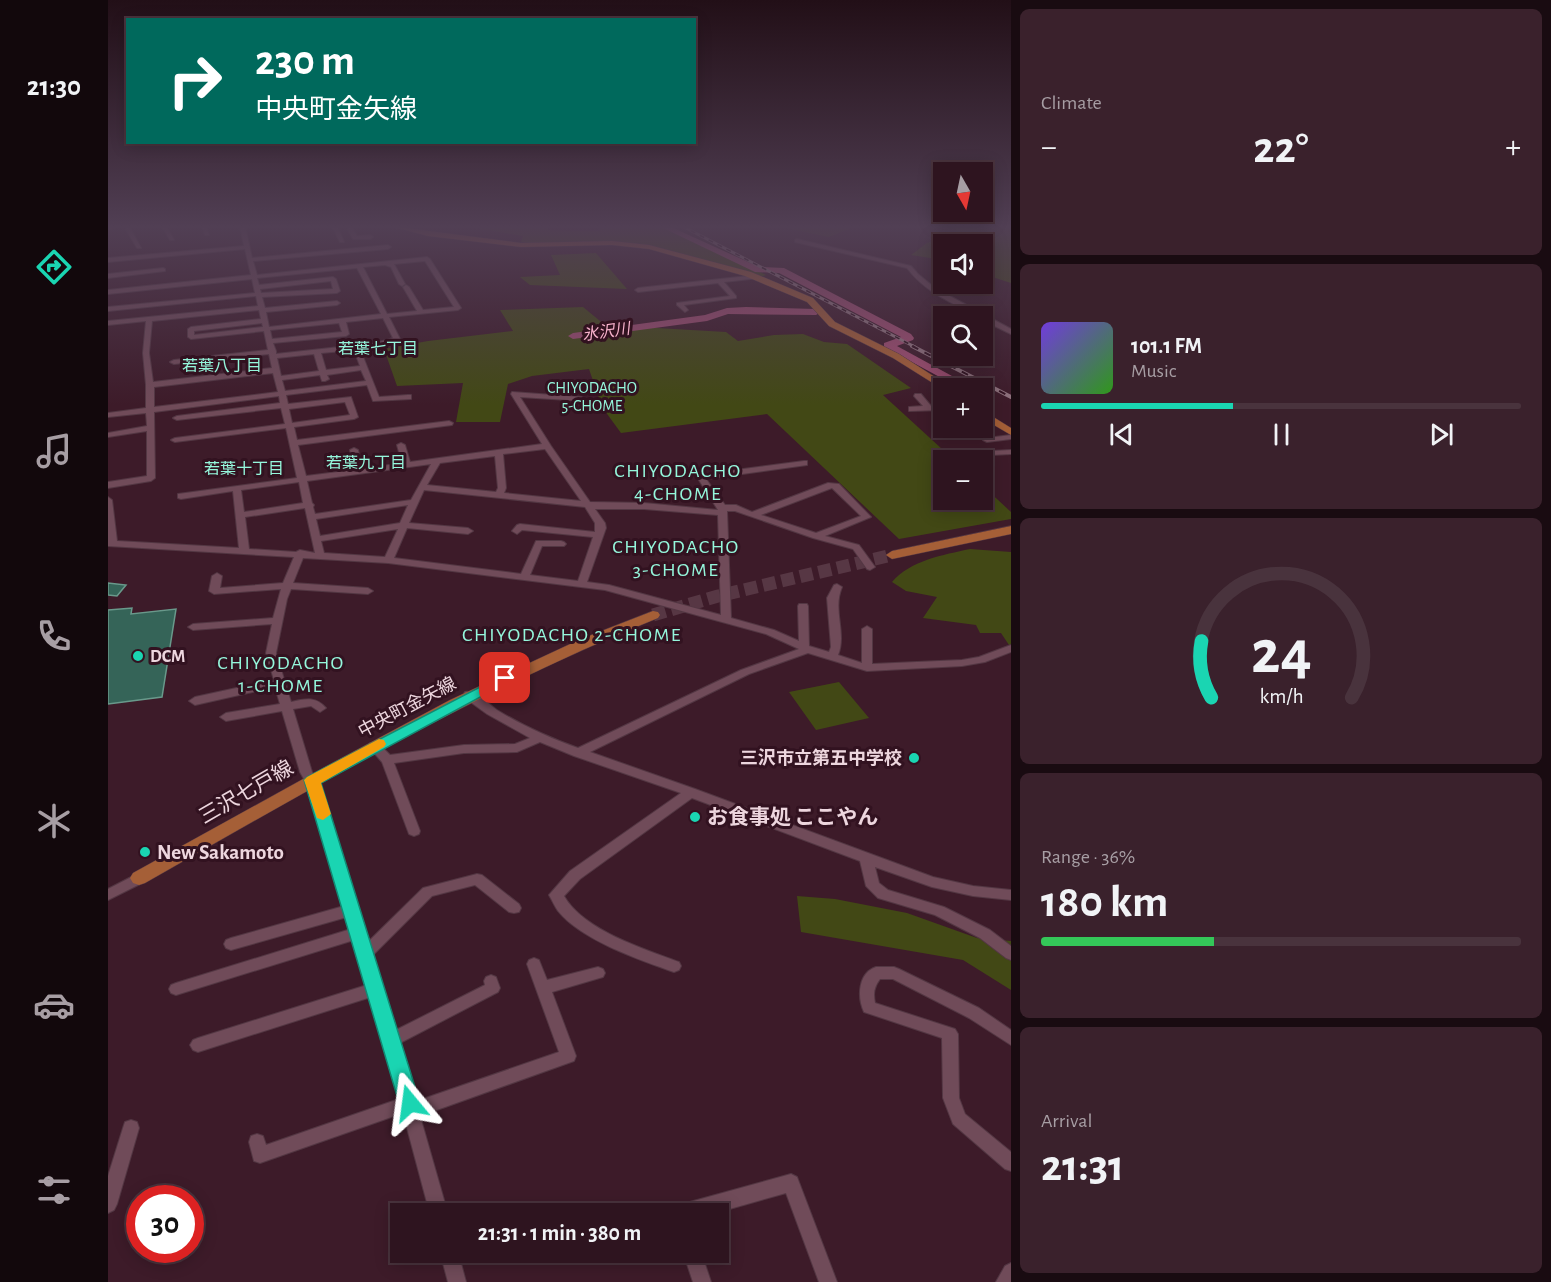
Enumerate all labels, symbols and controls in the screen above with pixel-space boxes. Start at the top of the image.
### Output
text: 230 m [255,40,355,82]
icon: right [156,42,234,120]
text: 21:30 [27,73,81,100]
text: Climate [1041,93,1102,113]
text: 中央町金矢線 [255,96,417,123]
text: 22° [1253,126,1309,171]
text: − [1041,131,1057,164]
text: + [1505,131,1521,164]
north arrow [933,162,993,222]
map controls [933,162,993,510]
button: sound [933,234,993,294]
icon: directions [33,246,75,288]
button: search [933,306,993,366]
water label: 氷沢川 [581,319,633,343]
text: 101.1 FM [1131,335,1202,357]
district label: 若葉七丁目 [338,341,418,357]
district label: 若葉八丁目 [182,358,262,374]
text: Music [1131,361,1177,381]
button: + [933,378,993,438]
district label: CHIYODACHO 5-CHOME [547,380,637,414]
icon: previous [1105,418,1138,451]
icon: pause [1265,418,1298,451]
icon: next [1425,418,1458,451]
icon: music [33,430,75,472]
button: − [933,450,993,510]
district label: 若葉九丁目 [326,455,406,471]
district label: 若葉十丁目 [204,461,284,477]
district label: CHIYODACHO 4-CHOME [614,461,742,504]
district label: CHIYODACHO 3-CHOME [612,537,740,580]
icon: phone [33,615,75,657]
text: 24 [1251,622,1311,684]
district label: CHIYODACHO 2-CHOME [462,625,682,645]
place label: DCM [150,648,185,666]
marker: DCM [131,649,145,663]
pin [479,652,530,703]
district label: CHIYODACHO 1-CHOME [217,653,345,696]
icon: arrive [488,661,521,694]
street label: 中央町金矢線 [355,673,459,741]
text: km/h [1259,686,1303,707]
place label: 三沢市立第五中学校 [740,748,902,768]
marker: 三沢市立第五中学校 [907,751,921,765]
street label: 三沢七戸線 [195,756,297,828]
icon: climate [33,800,75,842]
place label: お食事処 ここやん [707,806,878,828]
marker: お食事処 ここやん [688,810,702,824]
place label: New Sakamoto [157,842,284,863]
marker: New Sakamoto [138,845,152,859]
text: Range · 36% [1041,847,1135,867]
text: 180 km [1041,880,1168,925]
icon: car [33,984,75,1026]
position arrow [378,1071,442,1135]
text: Arrival [1041,1111,1092,1131]
text: 21:31 [1041,1144,1124,1189]
icon: filters [33,1169,75,1211]
speed limit sign: 30 [126,1185,204,1263]
text: 21:31 · 1 min · 380 m [478,1222,641,1244]

